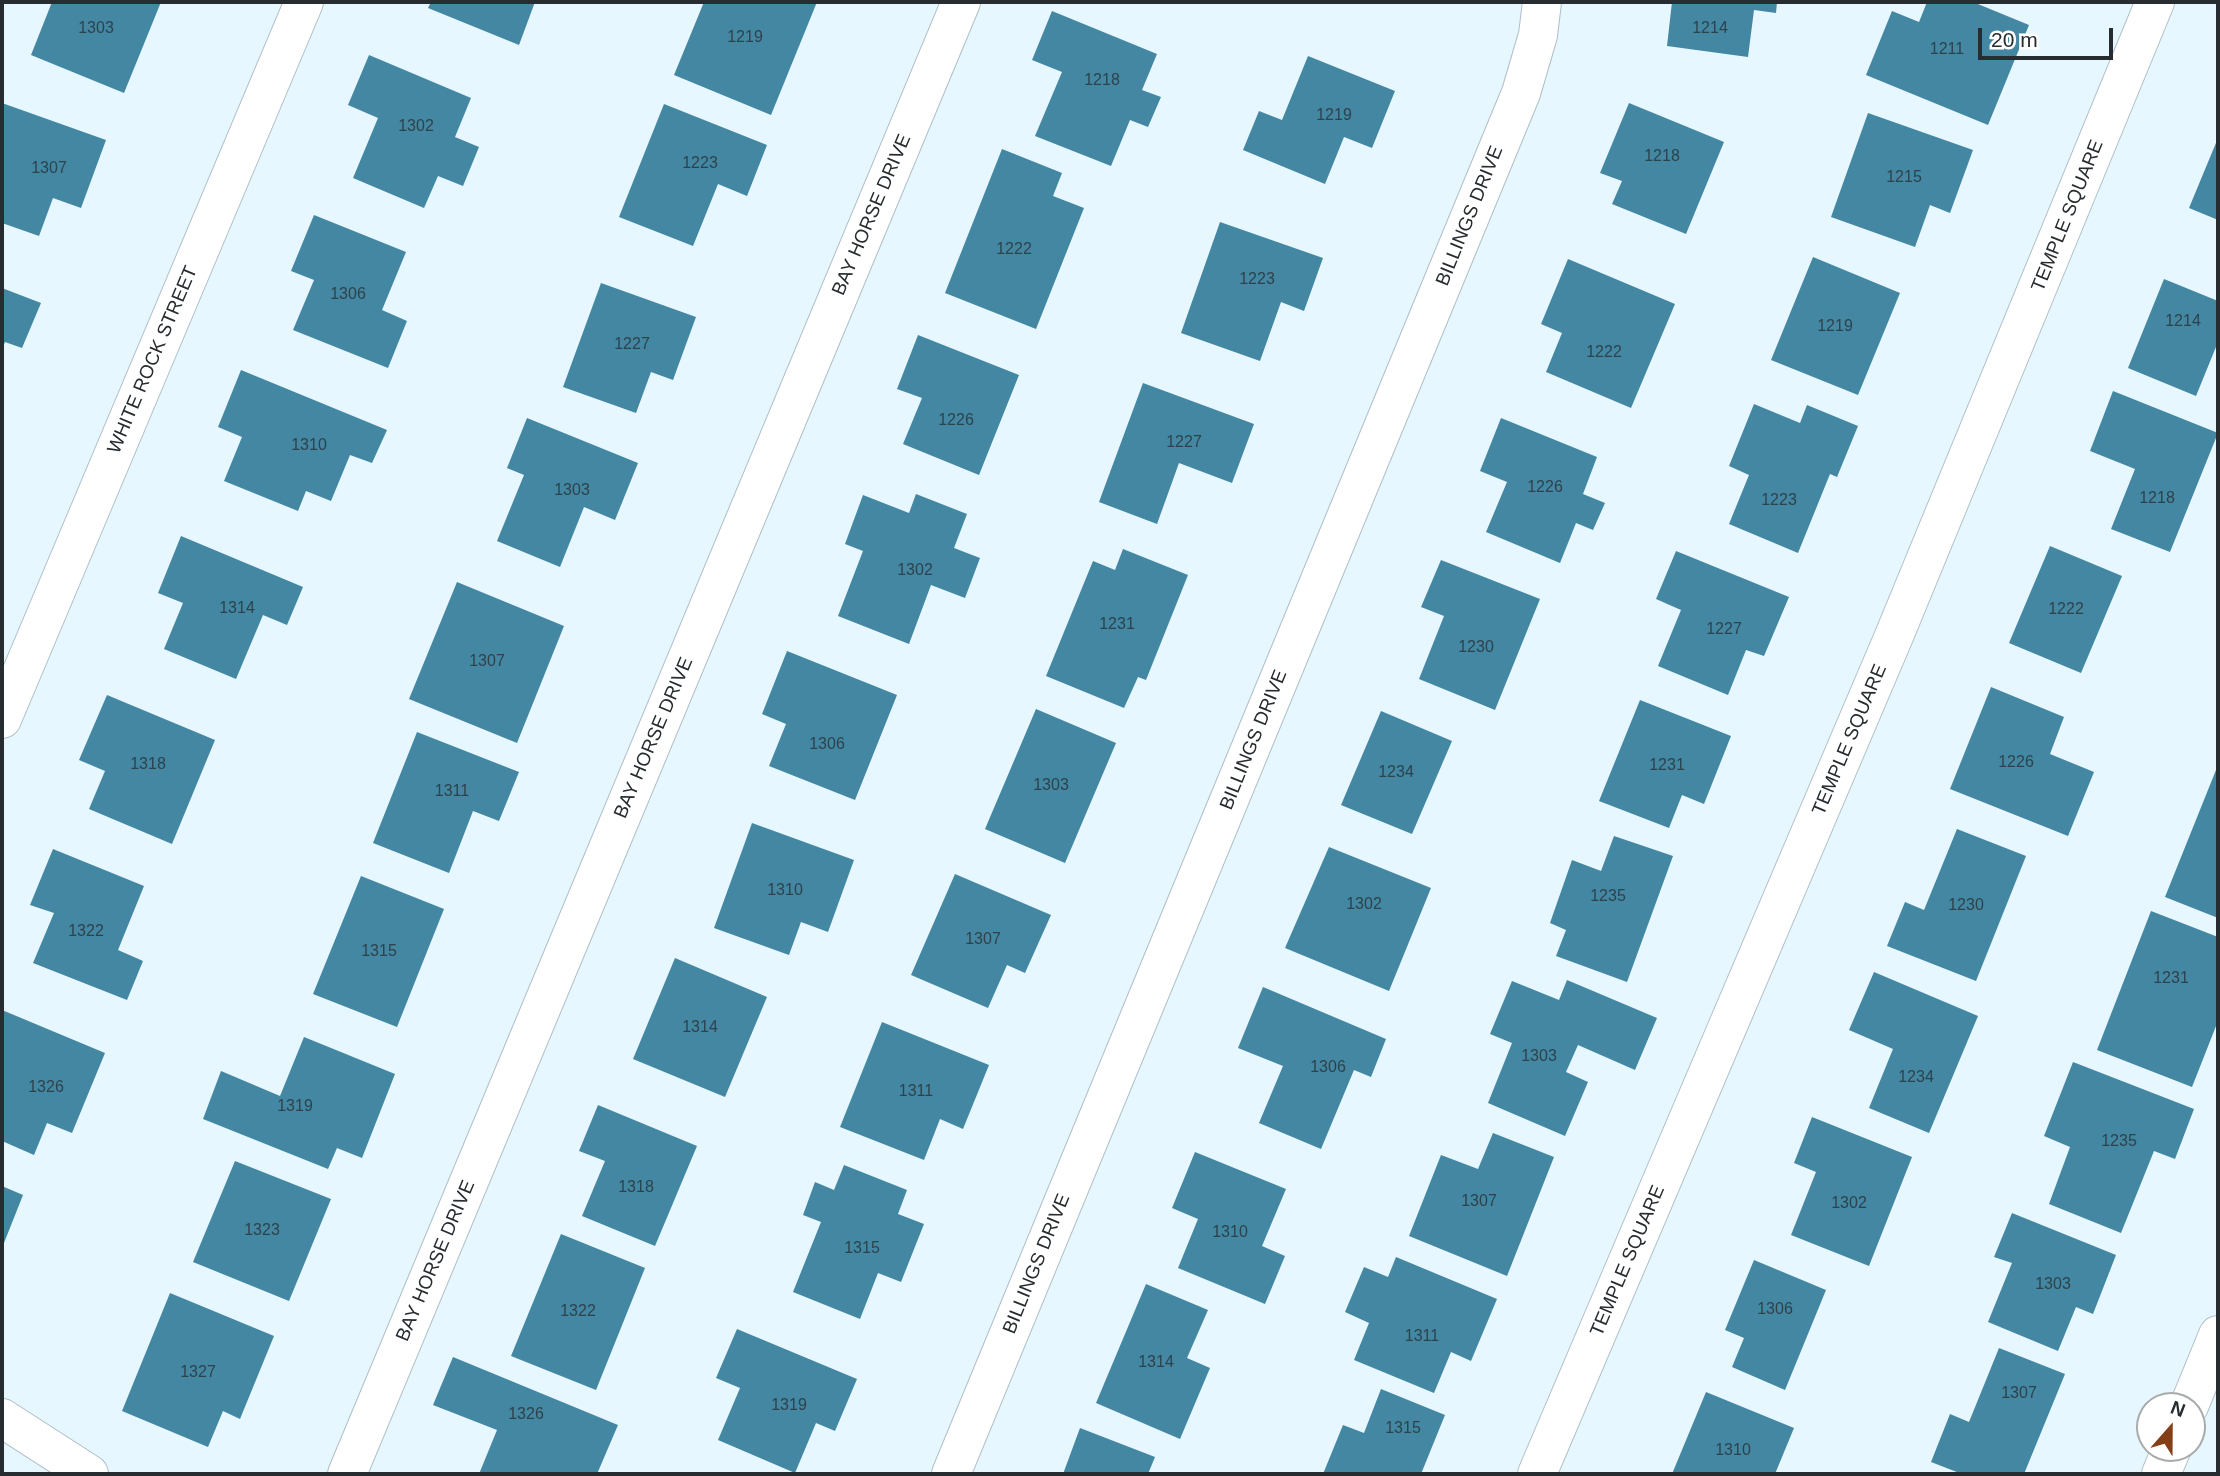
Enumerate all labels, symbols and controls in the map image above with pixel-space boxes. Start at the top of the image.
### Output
scale bar [1982,14,2117,58]
house number: 1303 [78,19,114,39]
house number: 1214 [1692,19,1728,39]
house number: 1219 [727,28,763,48]
text: 20 m [1991,28,2038,51]
house number: 1211 [1930,40,1964,60]
house number: 1218 [1084,71,1120,91]
house number: 1219 [1316,106,1352,126]
house number: 1302 [398,117,434,137]
street label: BAY HORSE DRIVE [828,131,916,299]
street label: TEMPLE SQUARE [2027,137,2109,295]
street label: BILLINGS DRIVE [1432,143,1508,289]
house number: 1218 [1644,147,1680,167]
house number: 1223 [682,154,718,174]
house number: 1307 [31,159,67,179]
house number: 1215 [1886,168,1922,188]
house number: 1222 [996,240,1032,260]
street label: WHITE ROCK STREET [103,263,203,457]
house number: 1223 [1239,270,1275,290]
house number: 1306 [330,285,366,305]
house number: 1214 [2165,312,2201,332]
house number: 1219 [1817,317,1853,337]
house number: 1227 [614,335,650,355]
house number: 1222 [1586,343,1622,363]
house number: 1226 [938,411,974,431]
house number: 1227 [1166,433,1202,453]
house number: 1310 [291,436,327,456]
house number: 1226 [1527,478,1563,498]
house number: 1303 [554,481,590,501]
house number: 1218 [2139,489,2175,509]
house number: 1223 [1761,491,1797,511]
house number: 1302 [897,561,933,581]
house number: 1314 [219,599,255,619]
house number: 1222 [2048,600,2084,620]
house number: 1231 [1099,615,1135,635]
house number: 1227 [1706,620,1742,640]
house number: 1230 [1458,638,1494,658]
house number: 1307 [469,652,505,672]
street label: BAY HORSE DRIVE [610,654,698,822]
street label: TEMPLE SQUARE [1808,661,1892,819]
street label: BILLINGS DRIVE [1216,667,1292,813]
house number: 1306 [809,735,845,755]
house number: 1226 [1998,753,2034,773]
house number: 1318 [130,755,166,775]
house number: 1231 [1649,756,1685,776]
house number: 1234 [1378,763,1414,783]
house number: 1303 [1033,776,1069,796]
house number: 1311 [435,782,469,802]
house number: 1310 [767,881,803,901]
house number: 1235 [1590,887,1626,907]
house number: 1302 [1346,895,1382,915]
house number: 1230 [1948,896,1984,916]
house number: 1322 [68,922,104,942]
house number: 1307 [965,930,1001,950]
house number: 1315 [361,942,397,962]
house number: 1231 [2153,969,2189,989]
house number: 1314 [682,1018,718,1038]
house number: 1303 [1521,1047,1557,1067]
house number: 1306 [1310,1058,1346,1078]
house number: 1234 [1898,1068,1934,1088]
house number: 1326 [28,1078,64,1098]
house number: 1311 [899,1082,933,1102]
house number: 1319 [277,1097,313,1117]
house number: 1235 [2101,1132,2137,1152]
street label: BAY HORSE DRIVE [392,1177,480,1345]
house number: 1318 [618,1178,654,1198]
street label: TEMPLE SQUARE [1586,1182,1670,1340]
street label: BILLINGS DRIVE [999,1191,1075,1337]
house number: 1307 [1461,1192,1497,1212]
house number: 1302 [1831,1194,1867,1214]
house number: 1323 [244,1221,280,1241]
house number: 1310 [1212,1223,1248,1243]
house number: 1315 [844,1239,880,1259]
house number: 1303 [2035,1275,2071,1295]
house number: 1306 [1757,1300,1793,1320]
house number: 1322 [560,1302,596,1322]
house number: 1311 [1405,1327,1439,1347]
house number: 1314 [1138,1353,1174,1373]
house number: 1327 [180,1363,216,1383]
house number: 1307 [2001,1384,2037,1404]
north arrow [2136,1392,2206,1462]
house number: 1319 [771,1396,807,1416]
text: N [2168,1397,2188,1421]
house number: 1326 [508,1405,544,1425]
house number: 1315 [1385,1419,1421,1439]
house number: 1310 [1715,1441,1751,1461]

